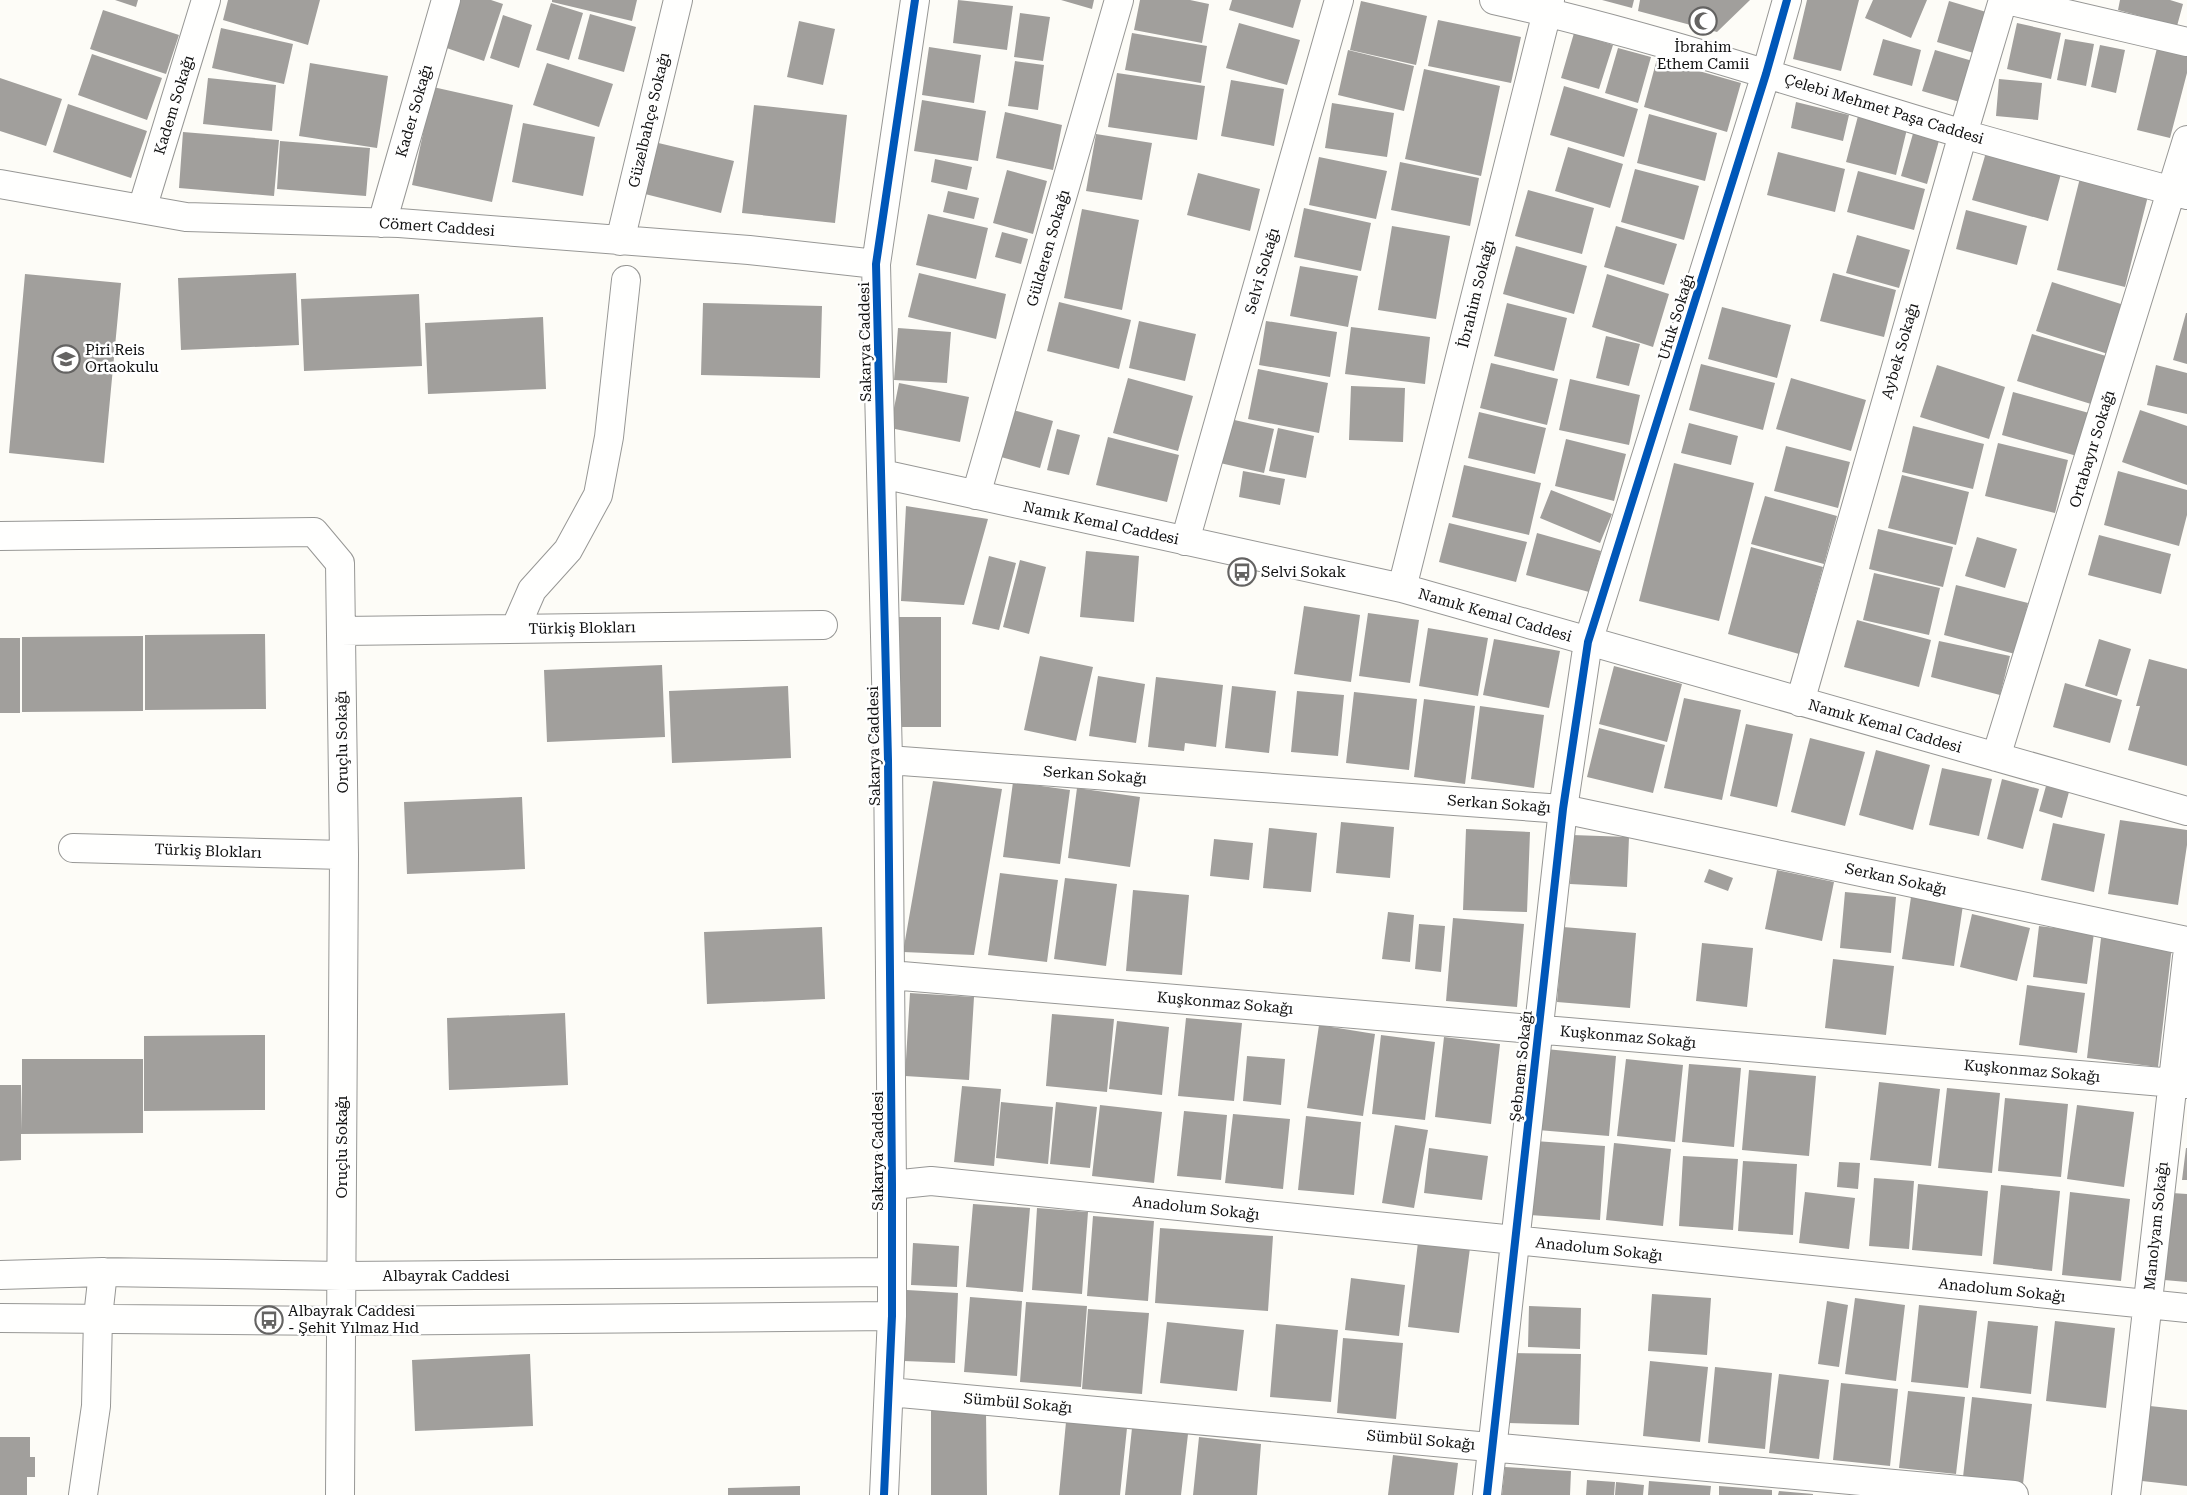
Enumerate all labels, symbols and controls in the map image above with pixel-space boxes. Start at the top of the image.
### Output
mosque icon: İbrahim Ethem Camii [1688,6,1718,36]
place label: İbrahim Ethem Camii [1657,38,1750,73]
street label: Güzelbahçe Sokağı [625,50,673,189]
street label: Kadem Sokağı [150,53,198,157]
street label: Kader Sokağı [392,62,436,159]
street label: Çelebi Mehmet Paşa Caddesi [1782,70,1986,148]
street label: Gülderen Sokağı [1023,187,1073,309]
street label: Cömert Caddesi [379,214,496,240]
street label: Selvi Sokağı [1241,226,1283,316]
street label: İbrahim Sokağı [1454,238,1498,350]
street label: Ufuk Sokağı [1654,271,1698,362]
street label: Sakarya Caddesi [855,282,875,402]
street label: Aybek Sokağı [1878,301,1922,401]
place label: Piri Reis Ortaokulu [85,341,159,376]
school or university icon: Piri Reis Ortaokulu [51,344,81,374]
street label: Ortabayır Sokağı [2066,388,2119,510]
street label: Namık Kemal Caddesi [1021,498,1181,548]
bus stop icon: Selvi Sokak [1227,557,1257,587]
place label: Selvi Sokak [1261,563,1346,581]
street label: Namık Kemal Caddesi [1416,584,1574,646]
street label: Türkiş Blokları [528,618,636,638]
street label: Sakarya Caddesi [864,686,884,806]
street label: Oruçlu Sokağı [332,690,352,794]
street label: Namık Kemal Caddesi [1806,695,1964,757]
street label: Serkan Sokağı [1043,762,1148,788]
street label: Serkan Sokağı [1447,791,1552,817]
street label: Türkiş Blokları [154,840,262,862]
street label: Serkan Sokağı [1843,859,1949,899]
street label: Kuşkonmaz Sokağı [1156,988,1294,1018]
street label: Şebnem Sokağı [1506,1009,1536,1123]
street label: Kuşkonmaz Sokağı [1559,1022,1697,1052]
street label: Kuşkonmaz Sokağı [1963,1056,2101,1086]
street label: Sakarya Caddesi [869,1091,887,1211]
street label: Oruçlu Sokağı [333,1095,351,1198]
street label: Manolyam Sokağı [2140,1161,2172,1291]
street label: Anadolum Sokağı [1132,1192,1261,1224]
street label: Anadolum Sokağı [1535,1233,1664,1265]
street label: Albayrak Caddesi [382,1267,510,1285]
street label: Anadolum Sokağı [1938,1274,2067,1306]
place label: Albayrak Caddesi - Şehit Yılmaz Hıd [288,1302,420,1337]
bus stop icon: Albayrak Caddesi - Şehit Yılmaz Hıd [254,1305,284,1335]
street label: Sümbül Sokağı [963,1389,1073,1417]
street label: Sümbül Sokağı [1366,1426,1476,1454]

